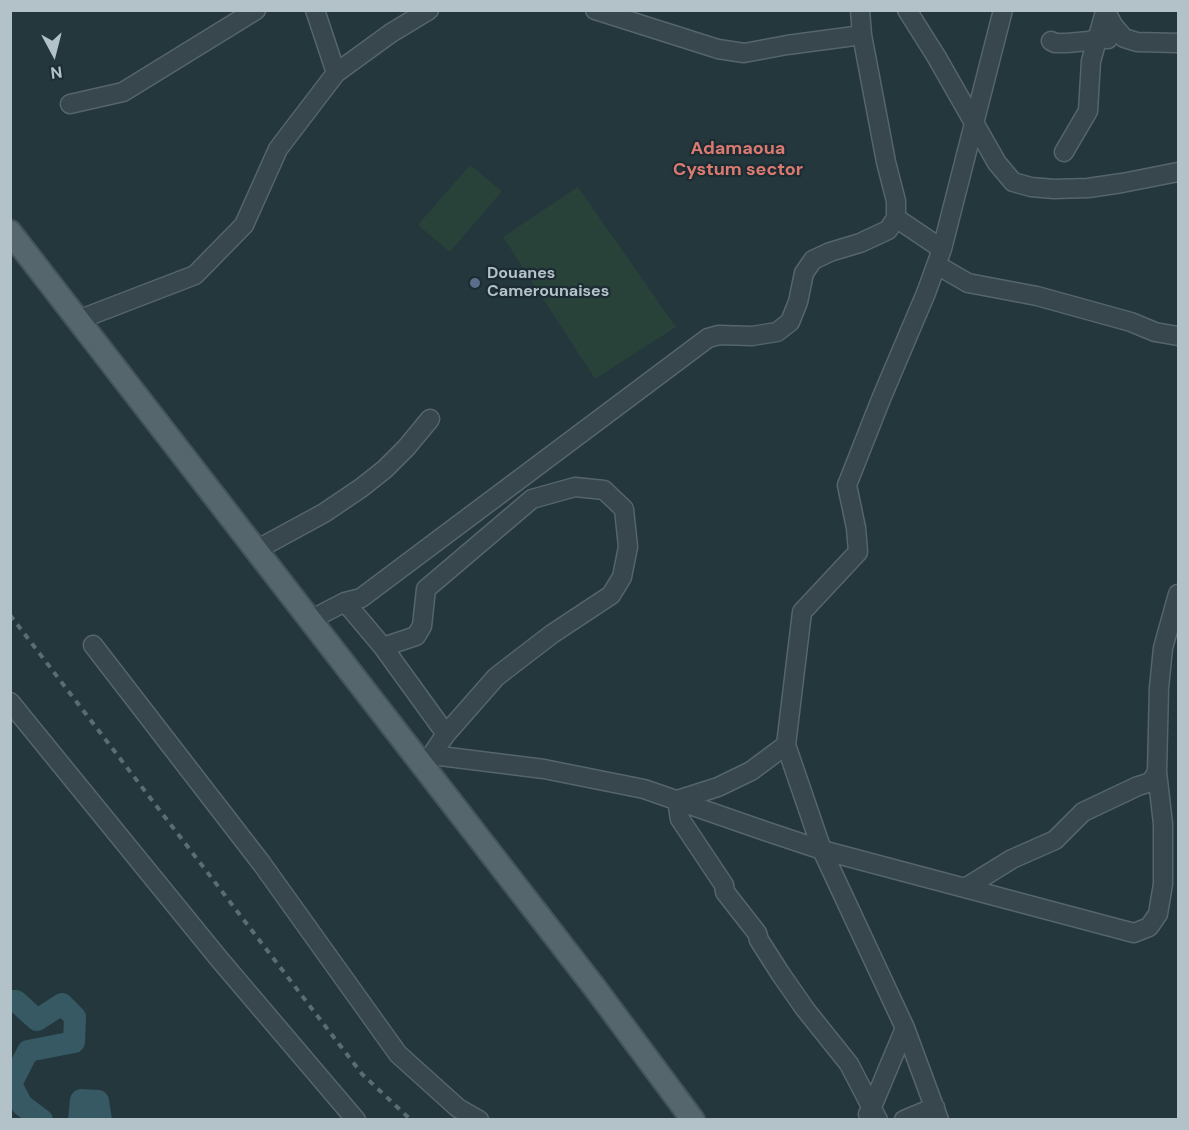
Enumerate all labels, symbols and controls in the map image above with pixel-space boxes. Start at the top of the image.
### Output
north arrow [24,24,84,84]
text: N [49,61,63,83]
district label: Adamaoua Cystum sector [673,138,803,180]
place label: Douanes Camerounaises [487,264,609,302]
marker: Douanes Camerounaises [468,276,482,290]

